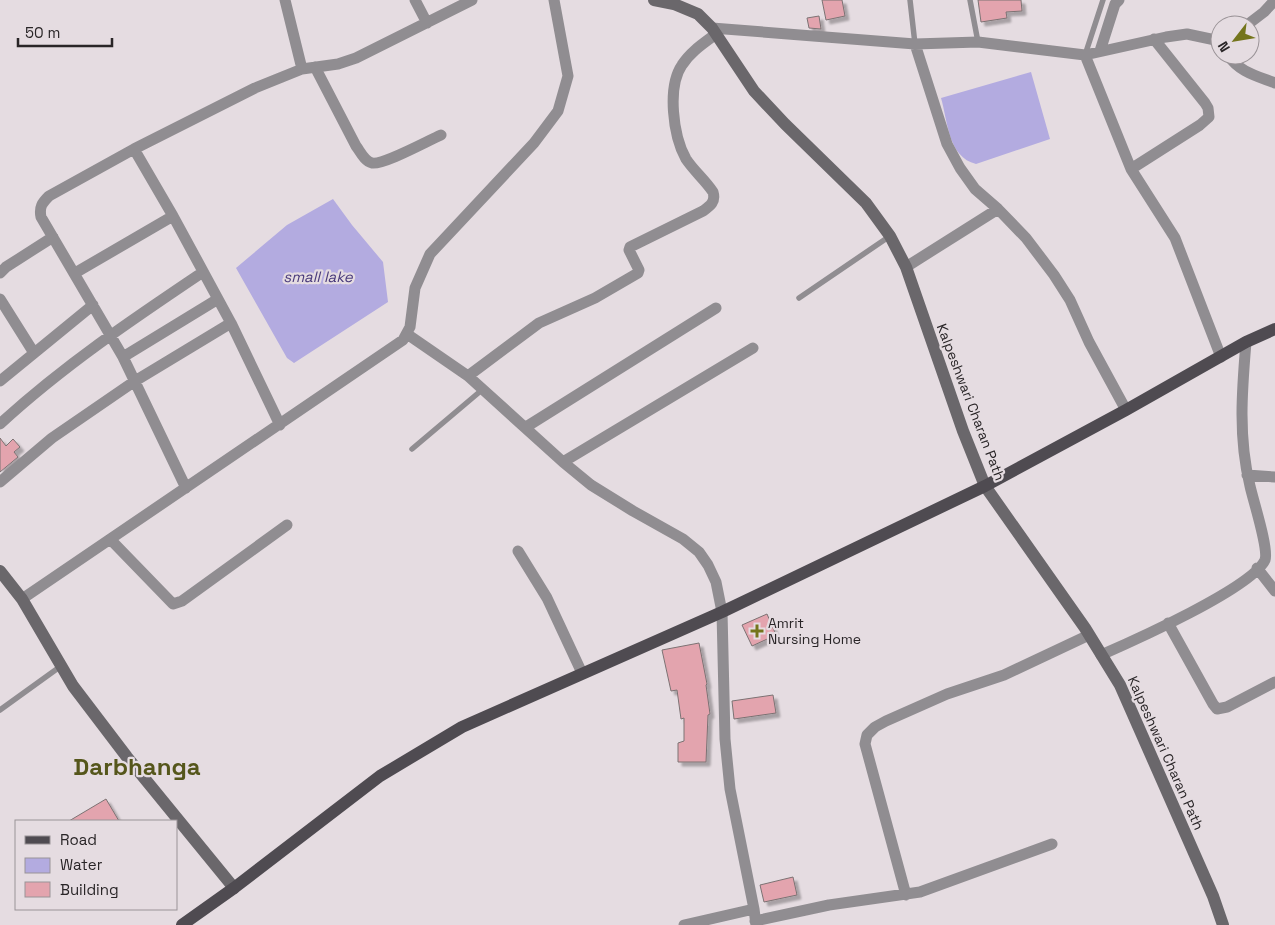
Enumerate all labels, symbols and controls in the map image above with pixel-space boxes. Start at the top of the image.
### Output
scale bar [18,15,111,47]
north arrow [1210,15,1260,65]
text: 50 m [25,23,60,42]
text: N [1214,38,1234,55]
water label: small lake [283,267,354,286]
street label: Kalpeshwari Charan Path [933,321,1009,483]
place label: Amrit Nursing Home [768,614,861,648]
marker: Amrit Nursing Home [750,624,764,638]
street label: Kalpeshwari Charan Path [1124,673,1208,833]
district label: Darbhanga [73,751,201,782]
legend [15,820,178,910]
text: Road [60,830,97,849]
text: Water [60,855,103,874]
text: Building [60,880,119,899]

